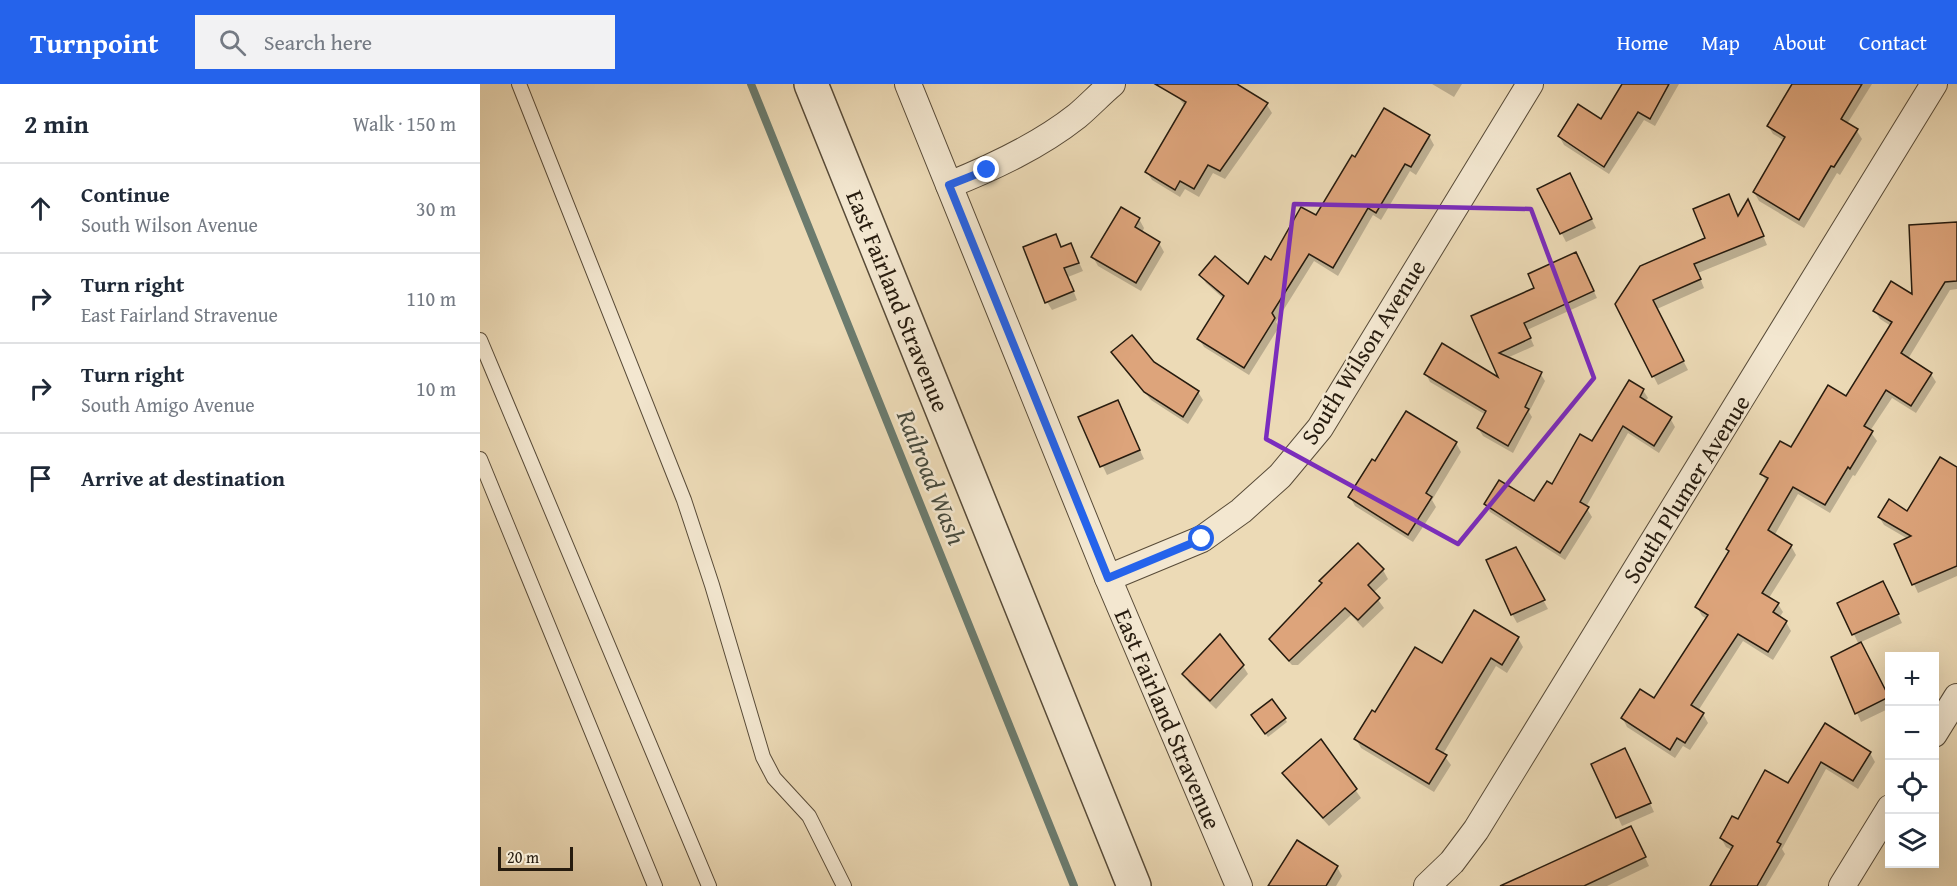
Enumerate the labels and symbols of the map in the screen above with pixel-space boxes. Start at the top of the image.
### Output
route end [973,156,999,182]
street label: East Fairland Stravenue [838,185,958,417]
street label: South Wilson Avenue [1292,253,1434,451]
street label: South Plumer Avenue [1614,388,1758,590]
water label: Railroad Wash [887,402,977,551]
route start [1188,525,1214,551]
street label: East Fairland Stravenue [1106,603,1230,835]
scale bar [498,844,573,872]

